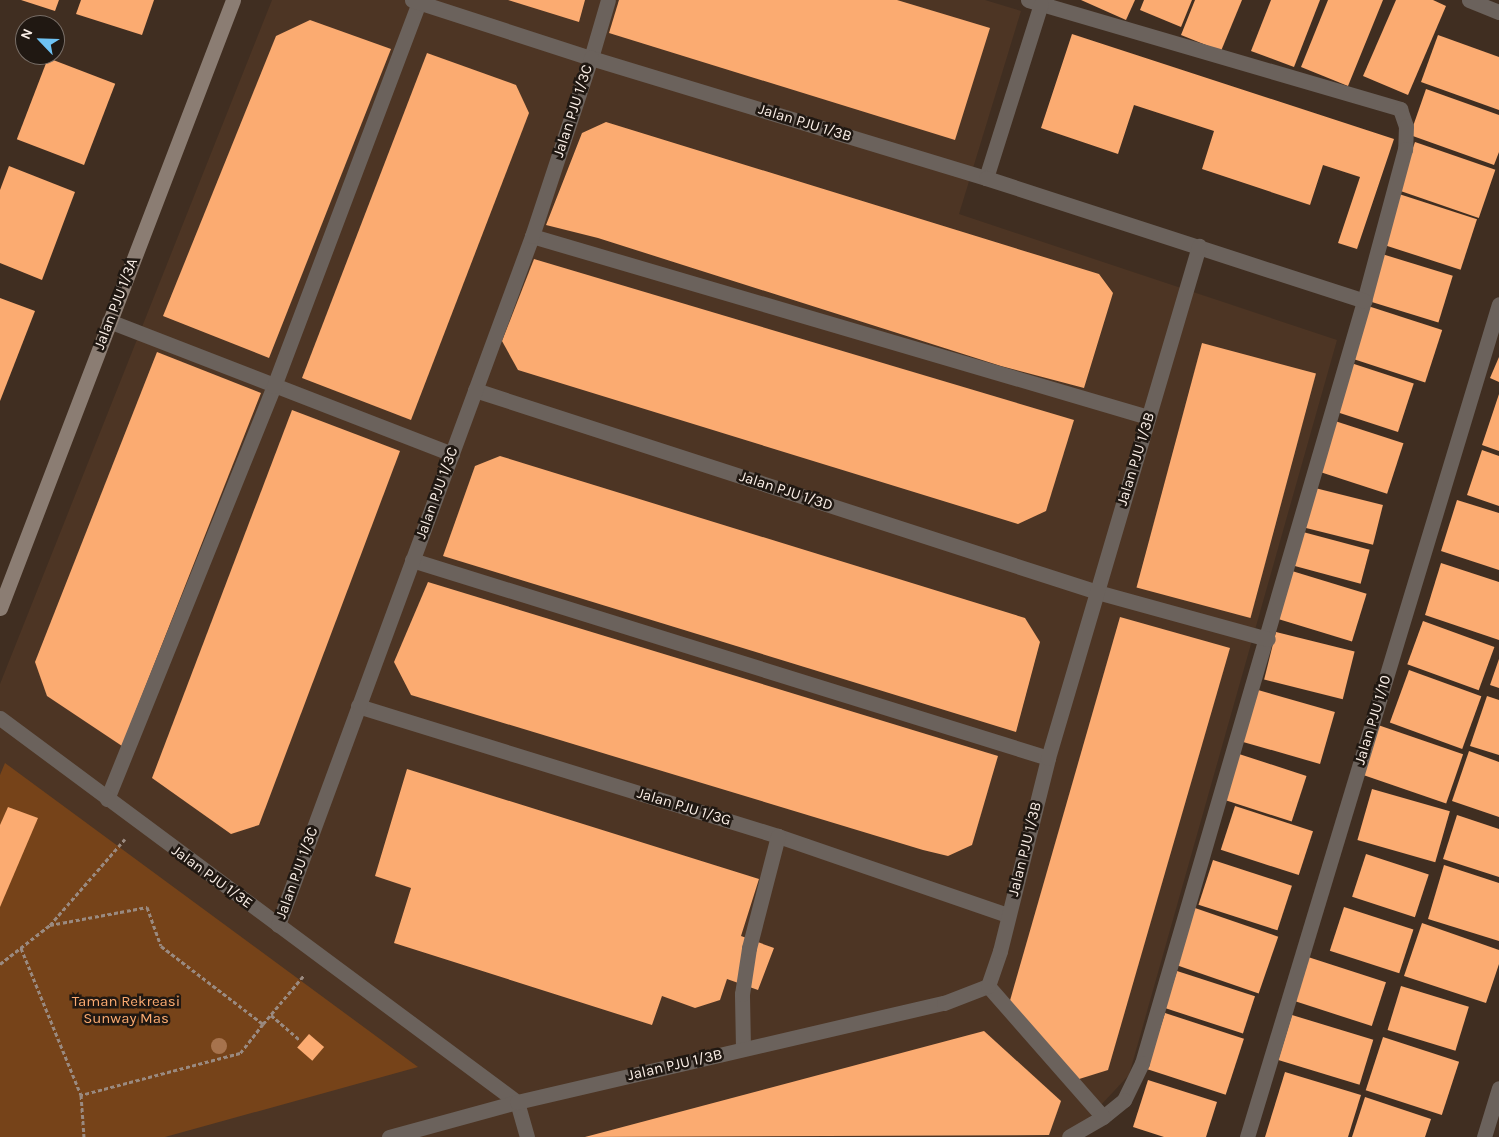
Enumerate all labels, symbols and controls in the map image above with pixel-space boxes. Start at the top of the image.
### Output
north arrow [15,15,65,65]
text: N [17,26,37,42]
street label: Jalan PJU 1/3C [550,62,596,160]
street label: Jalan PJU 1/3B [756,100,854,146]
street label: Jalan PJU 1/3A [90,256,142,352]
street label: Jalan PJU 1/3B [1113,410,1159,508]
street label: Jalan PJU 1/3C [412,445,462,541]
street label: Jalan PJU 1/3D [737,467,835,515]
street label: Jalan PJU 1/10 [1351,673,1395,767]
street label: Jalan PJU 1/3G [635,784,733,830]
street label: Jalan PJU 1/3B [1005,800,1045,898]
street label: Jalan PJU 1/3C [272,825,322,921]
street label: Jalan PJU 1/3E [168,842,256,912]
park label: Taman Rekreasi Sunway Mas [72,992,180,1027]
street label: Jalan PJU 1/3B [626,1045,724,1085]

